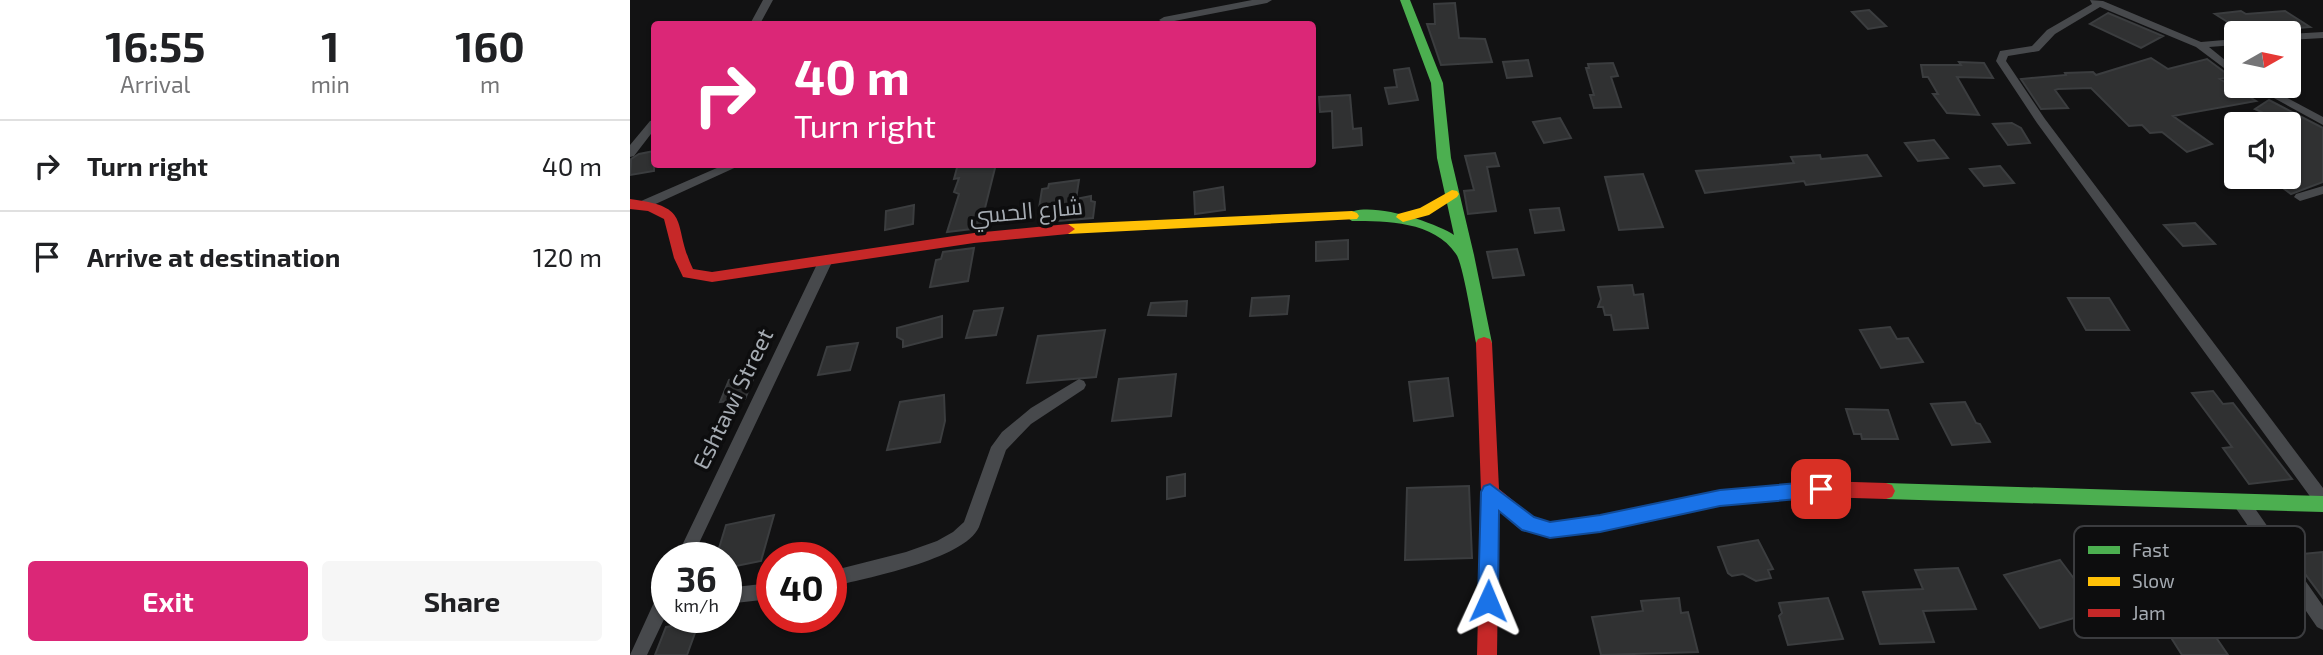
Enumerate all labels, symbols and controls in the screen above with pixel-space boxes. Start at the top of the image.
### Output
text: 16:55 [105,20,205,70]
text: 1 [321,20,339,70]
text: 160 [455,20,525,70]
north arrow [2224,21,2301,98]
map controls [2224,21,2301,189]
text: 40 m [794,46,910,105]
icon: right [679,49,770,140]
text: Arrival [120,70,190,98]
text: min [311,70,350,98]
text: m [480,70,500,98]
text: Turn right [794,106,936,144]
button: sound [2224,112,2301,189]
icon: right [28,147,66,185]
text: Turn right [87,150,208,181]
text: 40 m [542,150,602,181]
street label: شارع الحسي [968,191,1084,233]
icon: arrive [28,238,66,276]
text: Arrive at destination [87,241,340,272]
text: 120 m [533,241,602,272]
street label: Eshtawi Street [686,323,778,473]
pin [1791,459,1851,519]
icon: arrive [1802,470,1840,508]
legend [2074,526,2305,638]
text: Fast [2132,538,2169,561]
speed limit sign: 40 [756,542,847,633]
text: 36 [676,557,717,599]
button: Exit [28,561,308,641]
button: Share [322,561,602,641]
position arrow [1451,564,1525,638]
text: Slow [2132,569,2175,592]
text: km/h [674,594,719,616]
text: Jam [2132,601,2166,624]

